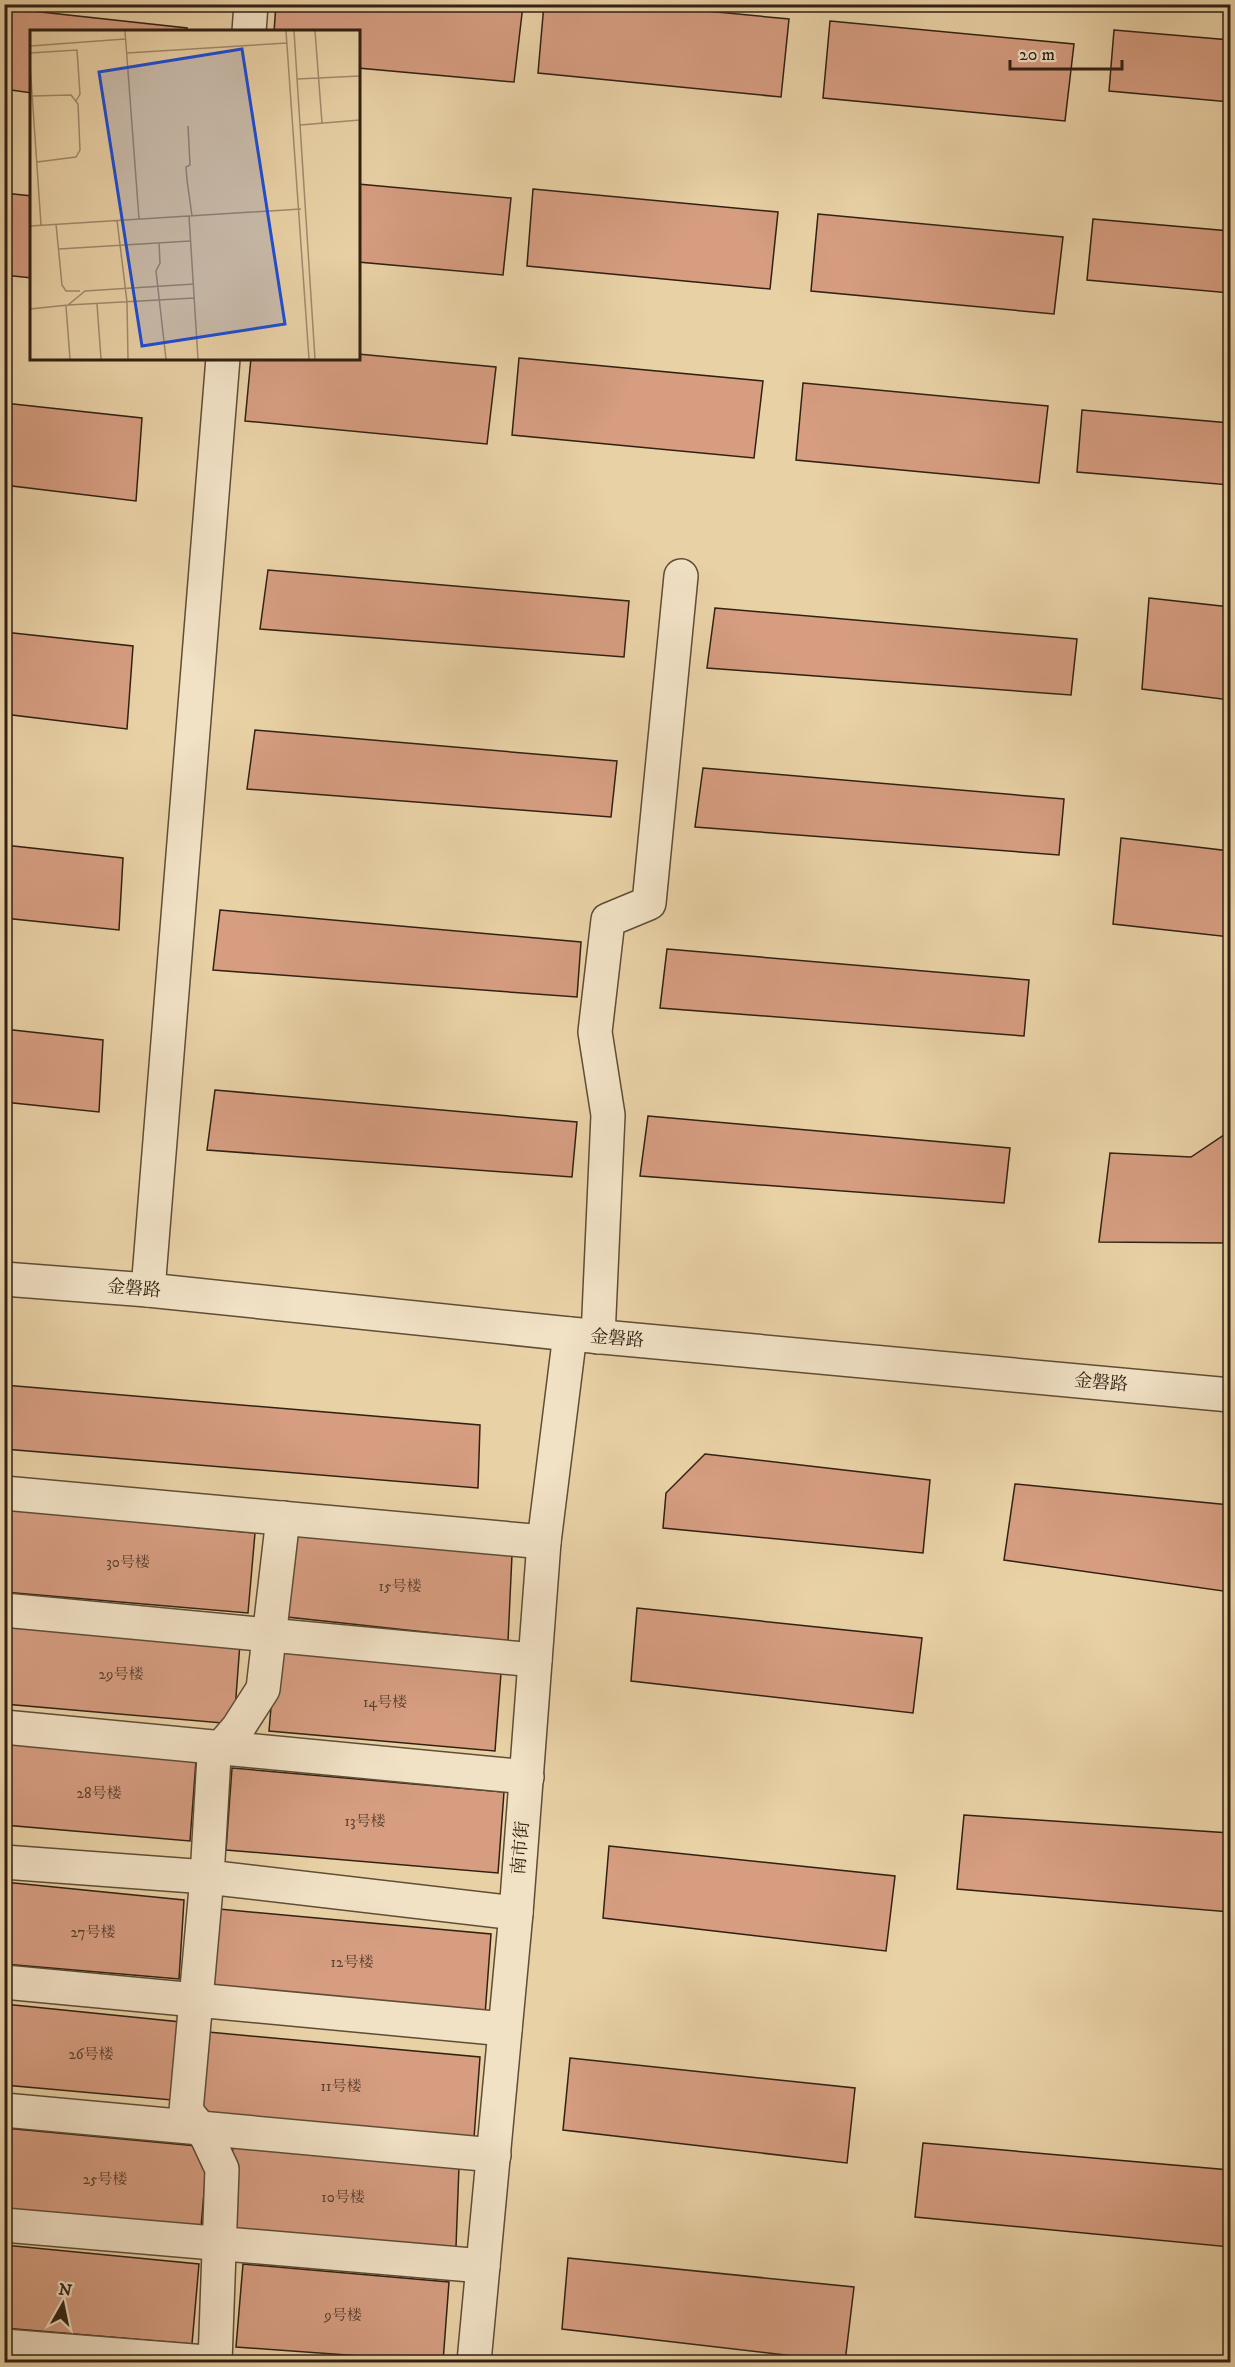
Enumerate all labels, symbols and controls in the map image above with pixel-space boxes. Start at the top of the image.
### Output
inset map [30,30,360,360]
scale bar [1010,33,1122,71]
text: 20 m [1019,44,1055,66]
street label: 金磐路 [106,1276,162,1302]
street label: 金磐路 [589,1326,645,1352]
street label: 金磐路 [1073,1370,1129,1396]
house number: 30号楼 [106,1553,150,1572]
house number: 15号楼 [379,1577,421,1596]
house number: 29号楼 [99,1665,143,1684]
house number: 14号楼 [363,1693,407,1712]
house number: 28号楼 [77,1784,121,1803]
house number: 13号楼 [344,1812,386,1831]
street label: 南市街 [508,1820,534,1876]
house number: 27号楼 [71,1923,115,1942]
house number: 12号楼 [331,1953,373,1972]
house number: 26号楼 [68,2045,114,2064]
house number: 11号楼 [320,2077,362,2096]
house number: 25号楼 [83,2170,127,2189]
house number: 10号楼 [321,2188,365,2207]
north arrow [33,2274,93,2334]
text: N [57,2279,73,2301]
house number: 9号楼 [323,2306,362,2325]

